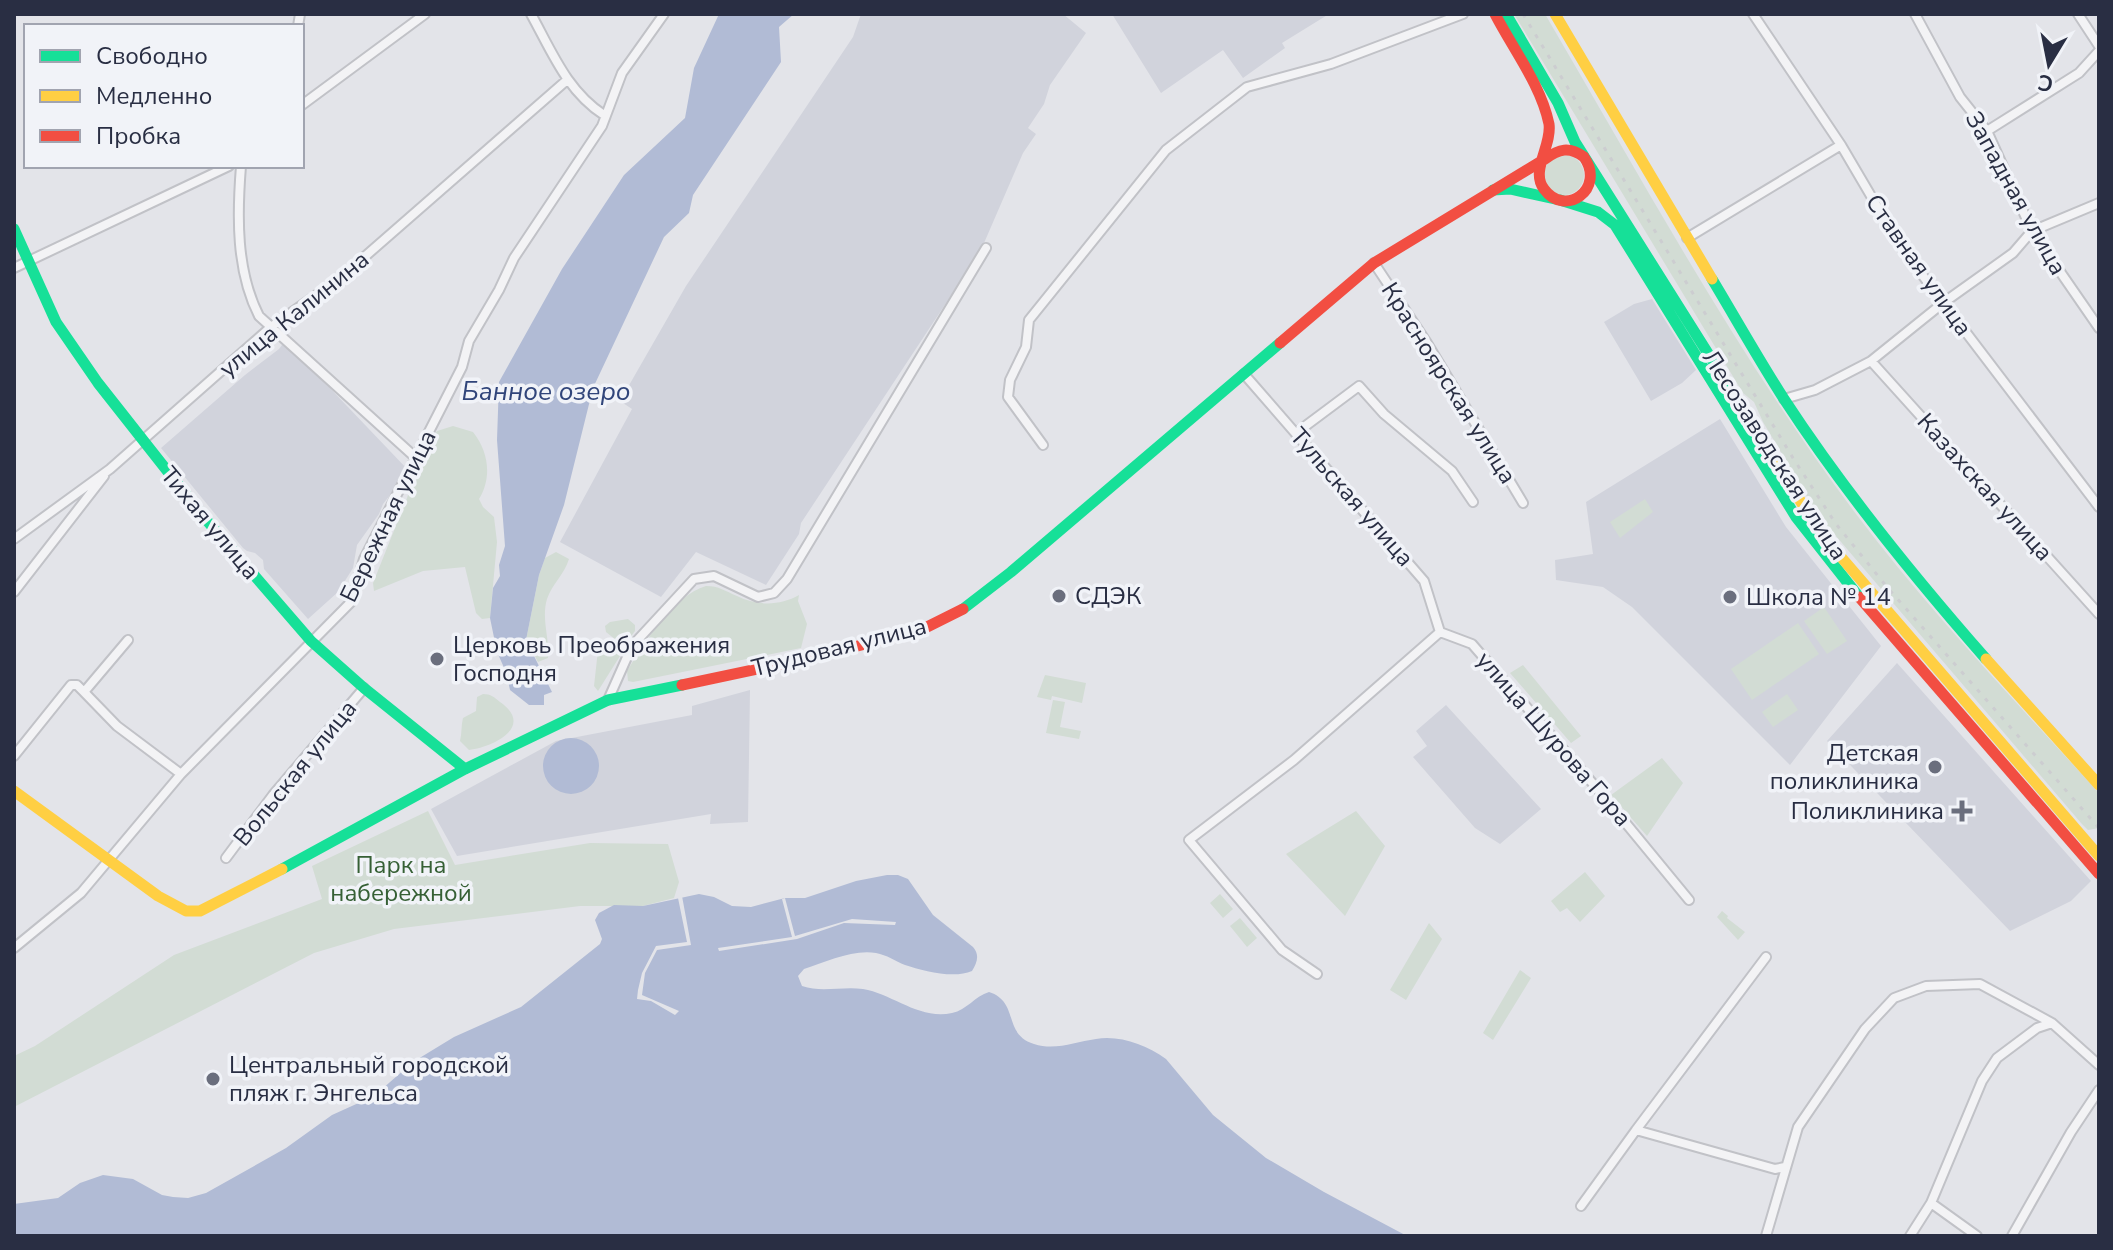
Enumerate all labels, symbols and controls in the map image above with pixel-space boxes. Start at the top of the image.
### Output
legend [24,24,304,168]
north arrow [2009,24,2089,104]
text: Свободно [96,40,208,72]
text: С [2036,67,2056,99]
text: Медленно [96,80,212,112]
street label: Западная улица [1958,105,2074,281]
text: Пробка [96,120,181,152]
street label: Ставная улица [1858,188,1980,342]
street label: улица Калинина [212,244,376,384]
street label: Красноярская улица [1374,276,1524,490]
street label: Лесозаводская улица [1695,344,1855,566]
water label: Банное озеро [461,374,631,409]
street label: Казахская улица [1910,406,2060,568]
street label: Тульская улица [1283,421,1421,573]
street label: Бережная улица [332,424,444,608]
street label: Тихая улица [153,460,267,586]
place label: СДЭК [1075,580,1142,612]
place label: Школа № 14 [1746,581,1891,613]
marker: СДЭК [1050,587,1068,605]
marker: Школа № 14 [1721,588,1739,606]
street label: Трудовая улица [748,610,930,684]
place label: Церковь Преображения Господня [453,629,730,689]
street label: улица Шурова Гора [1469,645,1639,833]
marker: Церковь Преображения Господня [428,650,446,668]
street label: Вольская улица [226,693,364,853]
place label: Детская поликлиника [1770,737,1919,797]
marker: Детская поликлиника [1926,758,1944,776]
place label: Поликлиника [1791,795,1944,827]
marker: Поликлиника [1951,800,1973,822]
park label: Парк на набережной [330,849,472,909]
place label: Центральный городской пляж г. Энгельса [229,1049,509,1109]
marker: Центральный городской пляж г. Энгельса [204,1070,222,1088]

